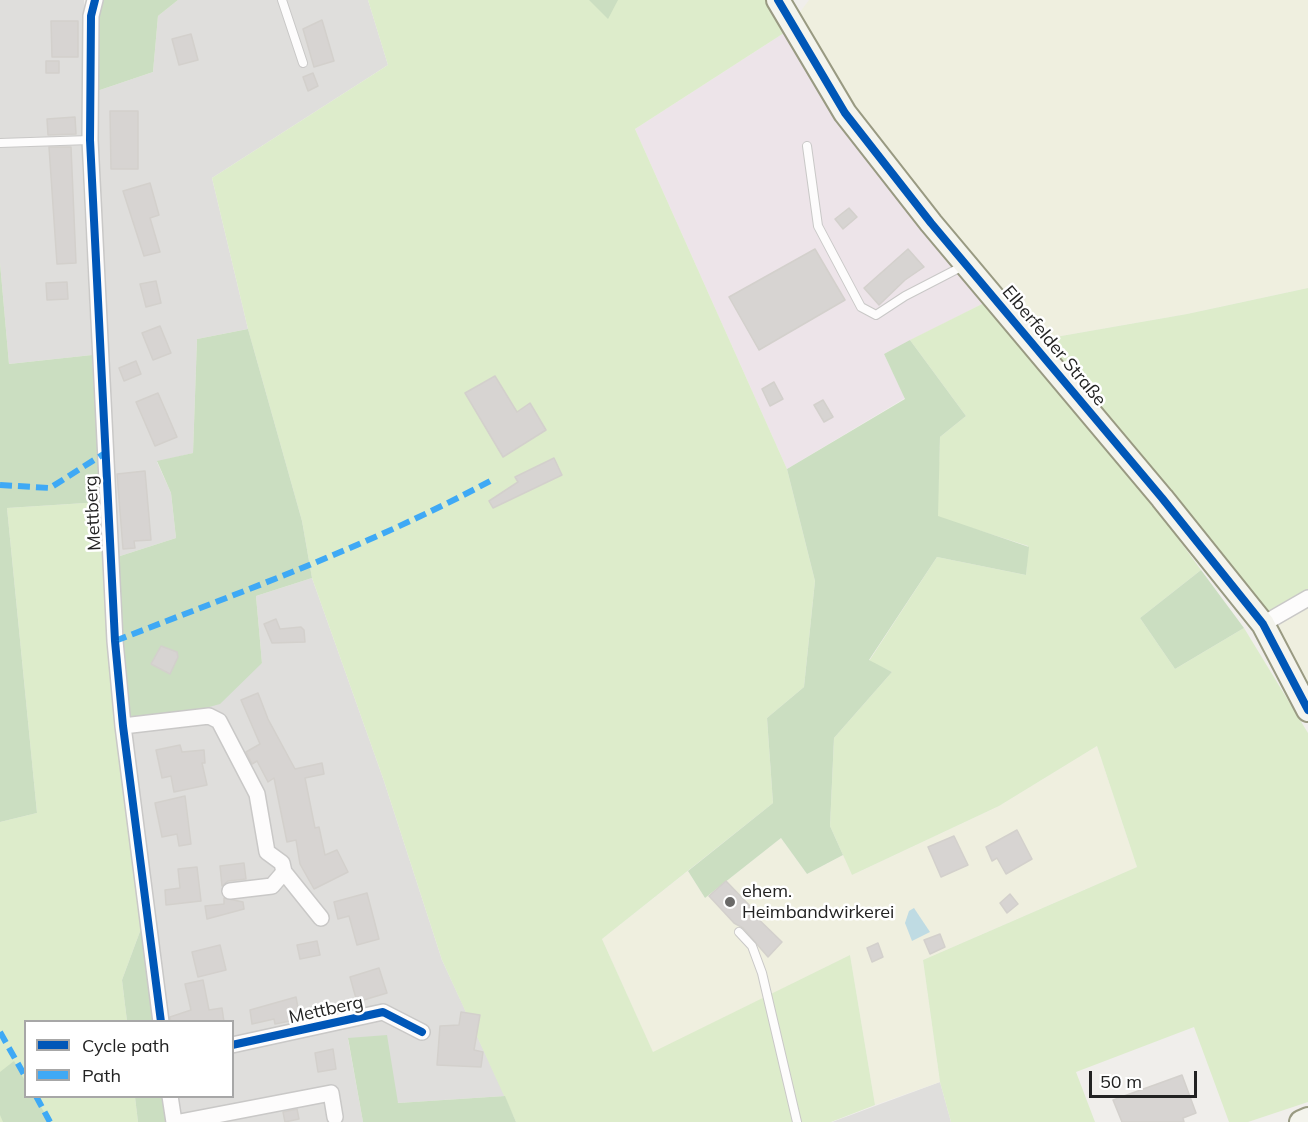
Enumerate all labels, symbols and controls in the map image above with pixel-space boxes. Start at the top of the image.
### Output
street label: Elberfelder Straße [997,282,1111,410]
street label: Mettberg [80,475,106,551]
place label: ehem. Heimbandwirkerei [742,881,894,924]
marker: ehem. Heimbandwirkerei [723,895,737,909]
street label: Mettberg [287,992,365,1028]
legend [24,1020,234,1098]
text: Cycle path [82,1034,169,1057]
scale bar [1092,1059,1200,1097]
text: Path [82,1064,121,1087]
text: 50 m [1100,1070,1142,1093]

